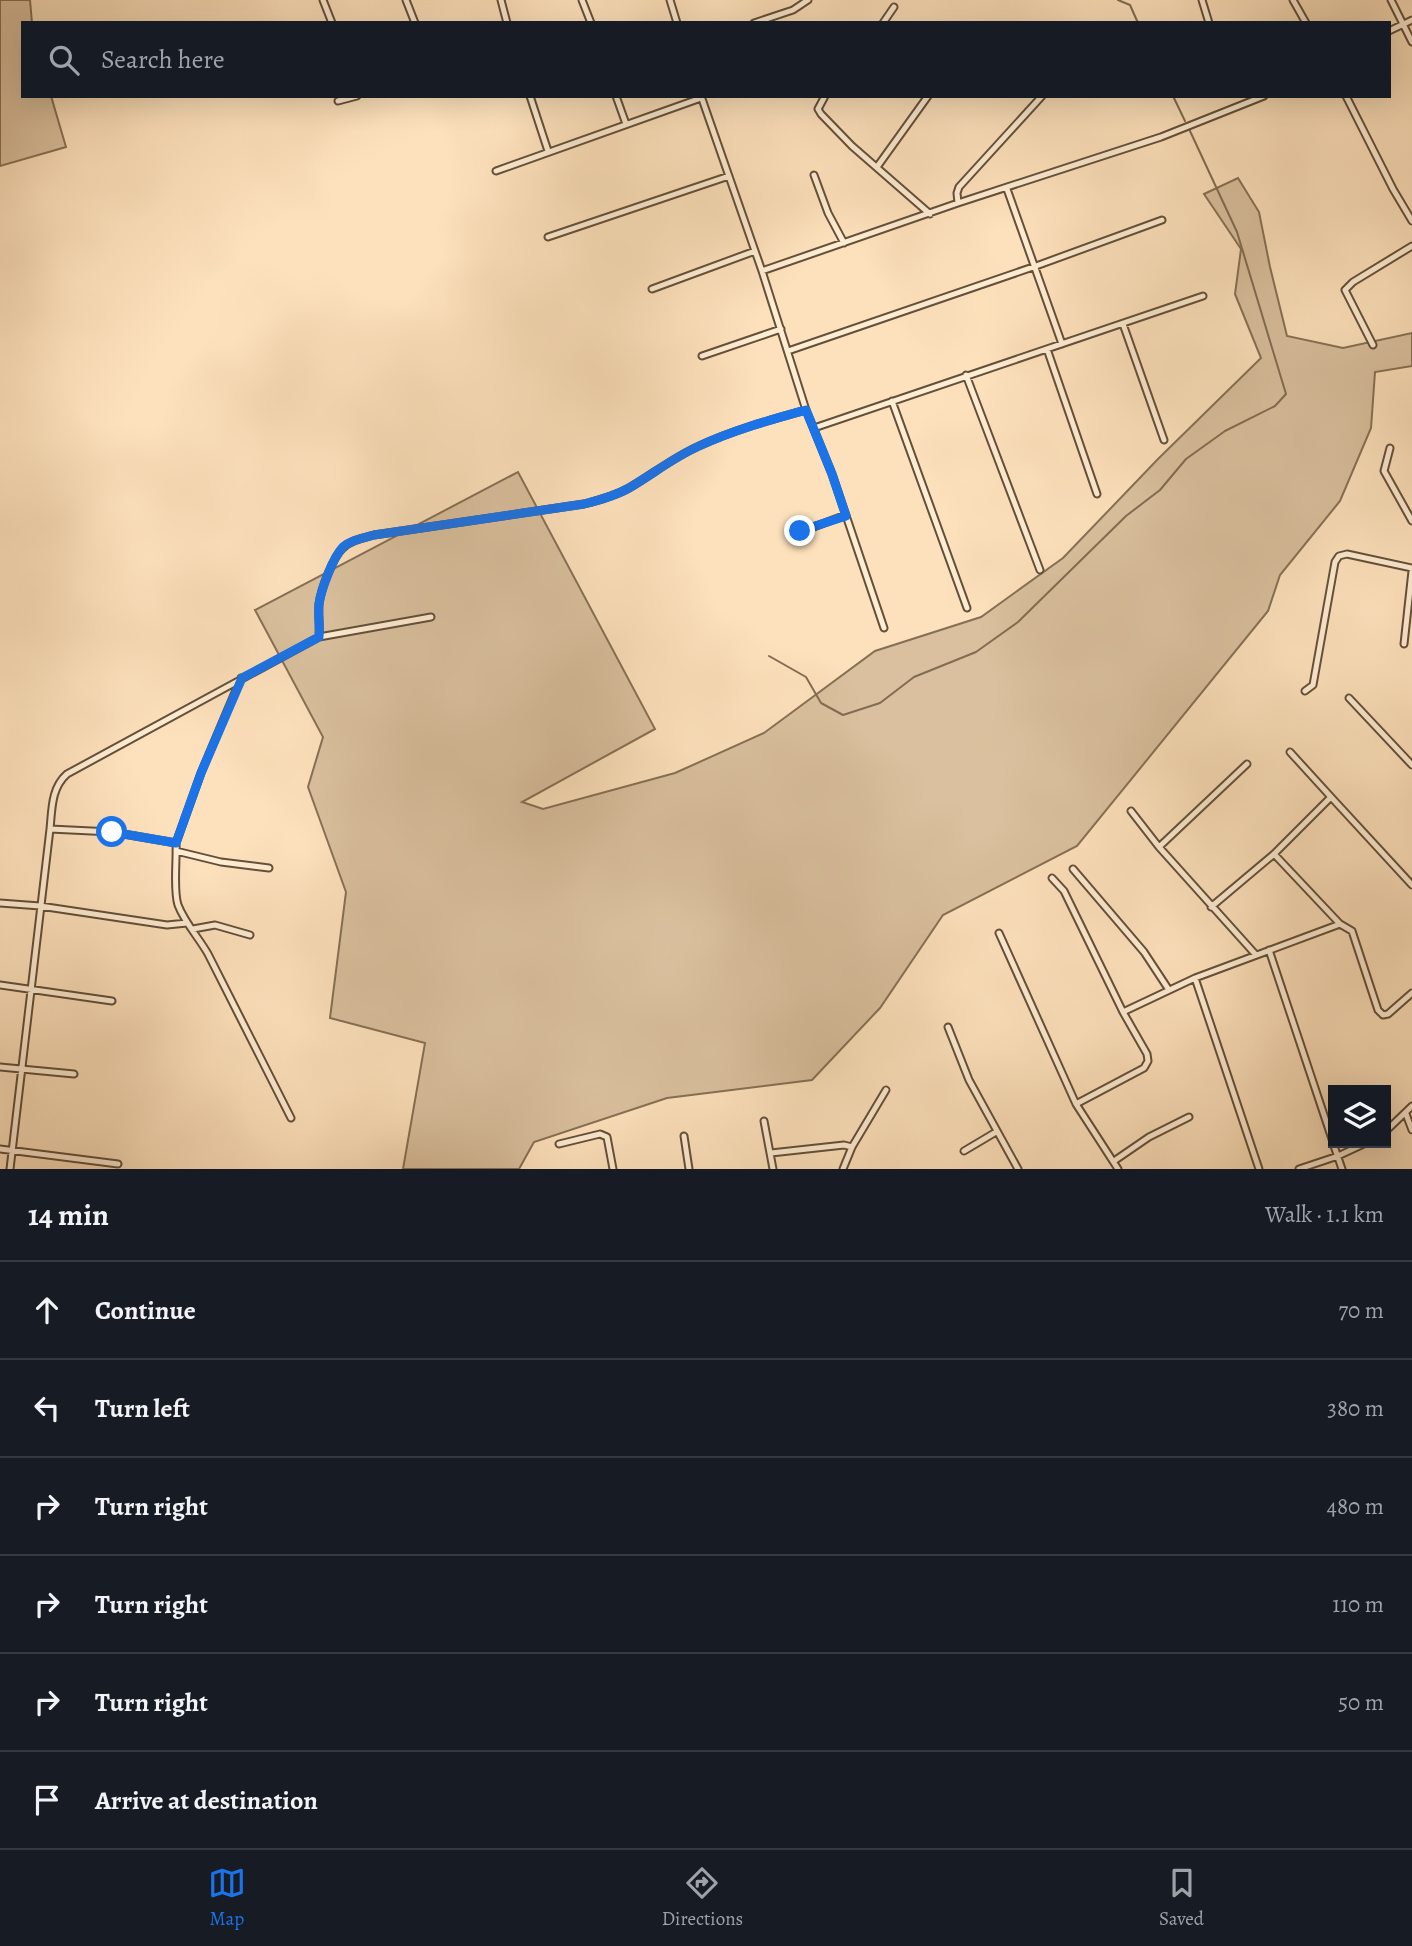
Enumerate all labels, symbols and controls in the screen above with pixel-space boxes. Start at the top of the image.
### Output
search box [21,21,1391,98]
icon: search [45,41,83,79]
text: Search here [101,42,225,77]
route end [784,515,815,546]
route start [96,816,127,847]
map controls [1328,1085,1391,1148]
button: layers [1328,1085,1391,1148]
text: 14 min [28,1195,109,1235]
text: Walk · 1.1 km [1265,1199,1384,1230]
icon: ahead [28,1291,66,1329]
text: Continue [95,1293,196,1328]
text: 70 m [1338,1295,1384,1326]
icon: left [28,1389,66,1427]
text: Turn left [95,1391,190,1426]
text: 380 m [1327,1393,1384,1424]
icon: right [28,1487,66,1525]
text: Turn right [95,1489,208,1524]
text: 480 m [1326,1491,1384,1522]
icon: right [28,1585,66,1623]
text: Turn right [95,1587,208,1622]
text: 110 m [1332,1589,1384,1620]
icon: right [28,1683,66,1721]
text: Turn right [95,1685,208,1720]
text: 50 m [1338,1687,1384,1718]
icon: arrive [28,1781,66,1819]
text: Arrive at destination [95,1783,318,1818]
tab: Map [208,1864,246,1932]
tab: Directions [662,1864,743,1932]
tab: Saved [1159,1864,1204,1932]

